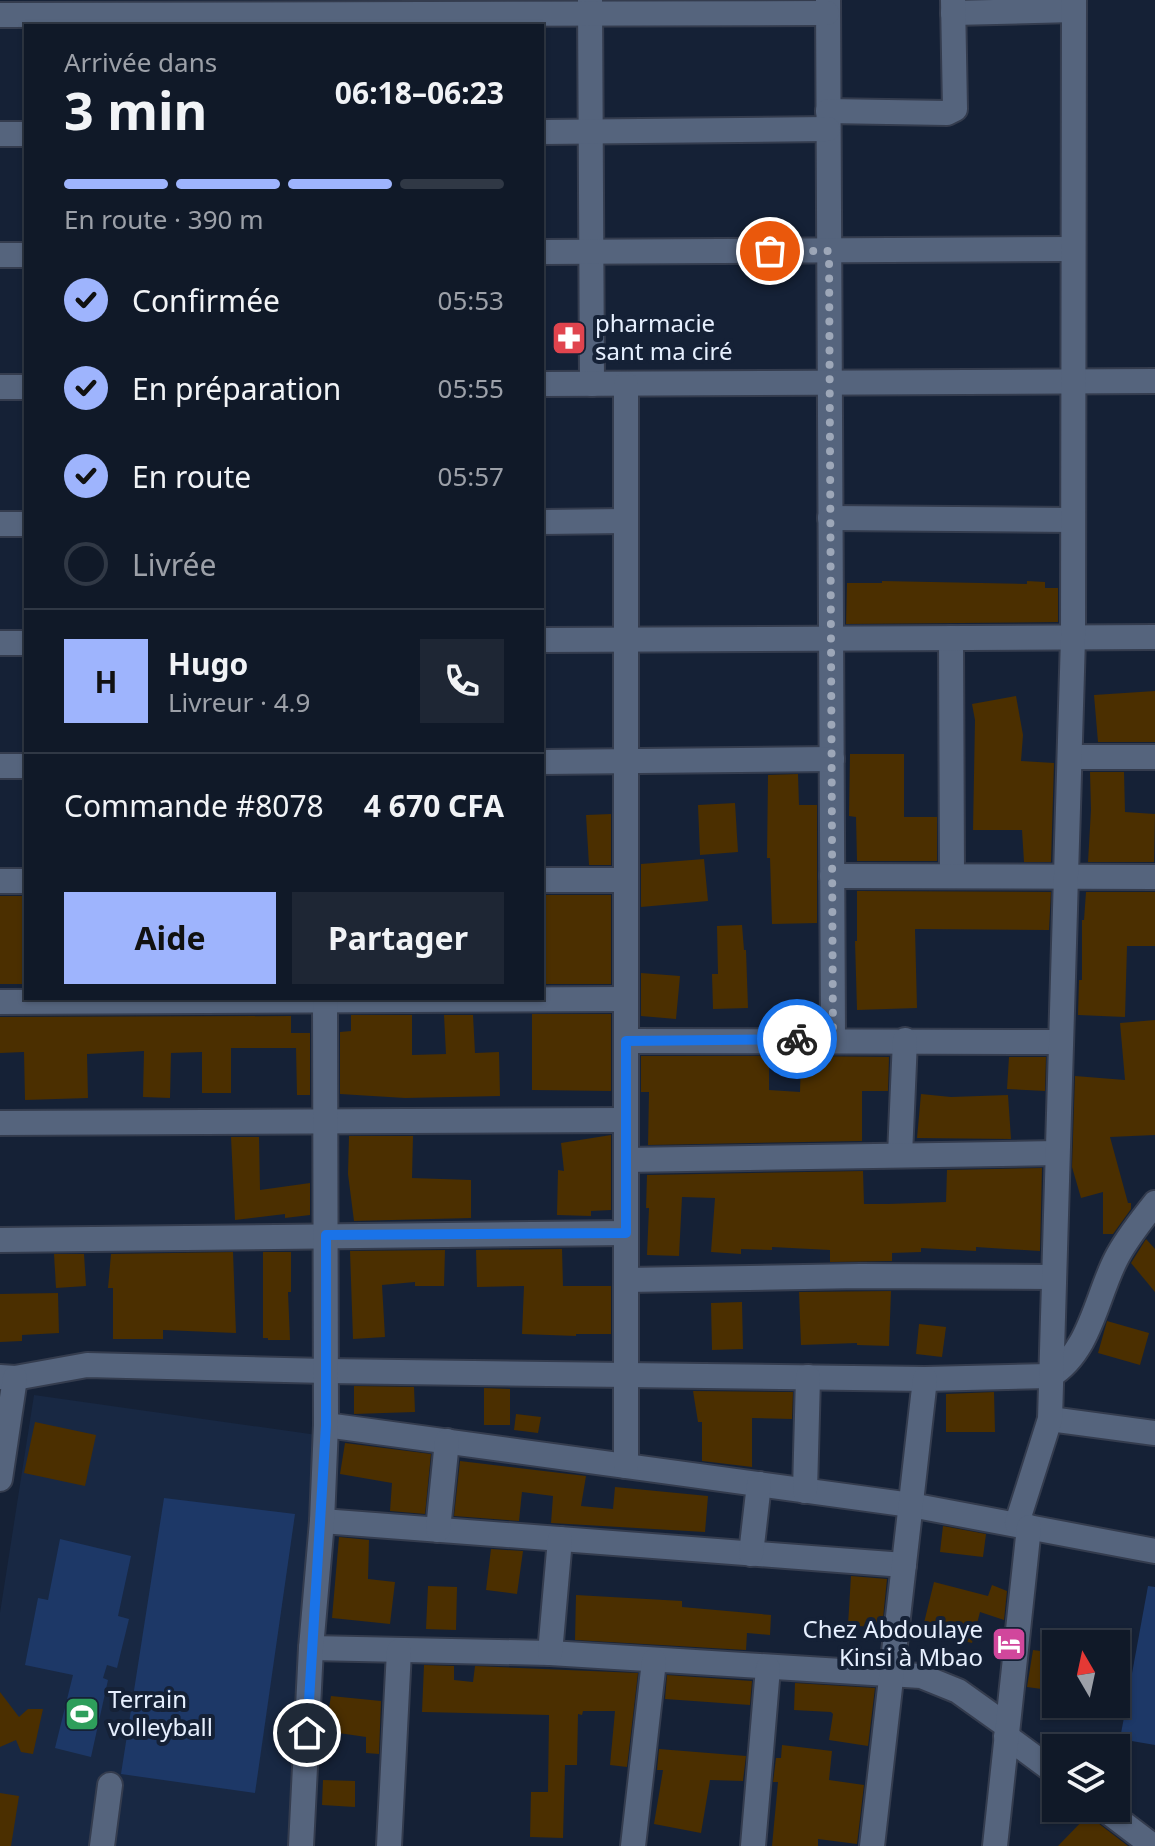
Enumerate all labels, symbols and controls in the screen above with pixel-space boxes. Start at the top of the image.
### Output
text: Arrivée dans [64,44,217,80]
text: 06:18–06:23 [335,72,504,113]
text: 3 min [64,74,207,145]
text: En route · 390 m [64,201,264,237]
pin [736,217,804,285]
icon: bag [748,229,792,273]
icon: check [64,278,108,322]
text: Confirmée [132,280,280,321]
text: 05:53 [438,282,504,318]
place label: pharmacie sant ma ciré [595,306,733,367]
pharmacy icon: pharmacie sant ma ciré [550,319,588,357]
icon: check [64,366,108,410]
text: En préparation [132,368,341,409]
text: 05:55 [438,370,504,406]
icon: check [64,454,108,498]
text: En route [132,456,251,497]
text: 05:57 [438,458,504,494]
text: Livrée [132,544,216,585]
button: phone [420,639,504,723]
text: Hugo [168,643,248,684]
text: H [95,661,117,702]
text: Livreur · 4.9 [168,684,310,720]
text: Commande #8078 [64,785,324,826]
text: 4 670 CFA [364,785,504,826]
button: Aide [64,892,276,984]
button: Partager [292,892,504,984]
courier [757,999,837,1079]
icon: bike [775,1017,819,1061]
place label: Chez Abdoulaye Kinsi à Mbao [803,1612,983,1673]
hotel icon: Chez Abdoulaye Kinsi à Mbao [990,1625,1028,1663]
north arrow [1042,1630,1130,1718]
map controls [1042,1630,1130,1822]
place label: Terrain volleyball [108,1682,213,1743]
sports icon: Terrain volleyball [63,1695,101,1733]
pin [273,1699,341,1767]
icon: home [285,1711,329,1755]
button: layers [1042,1734,1130,1822]

